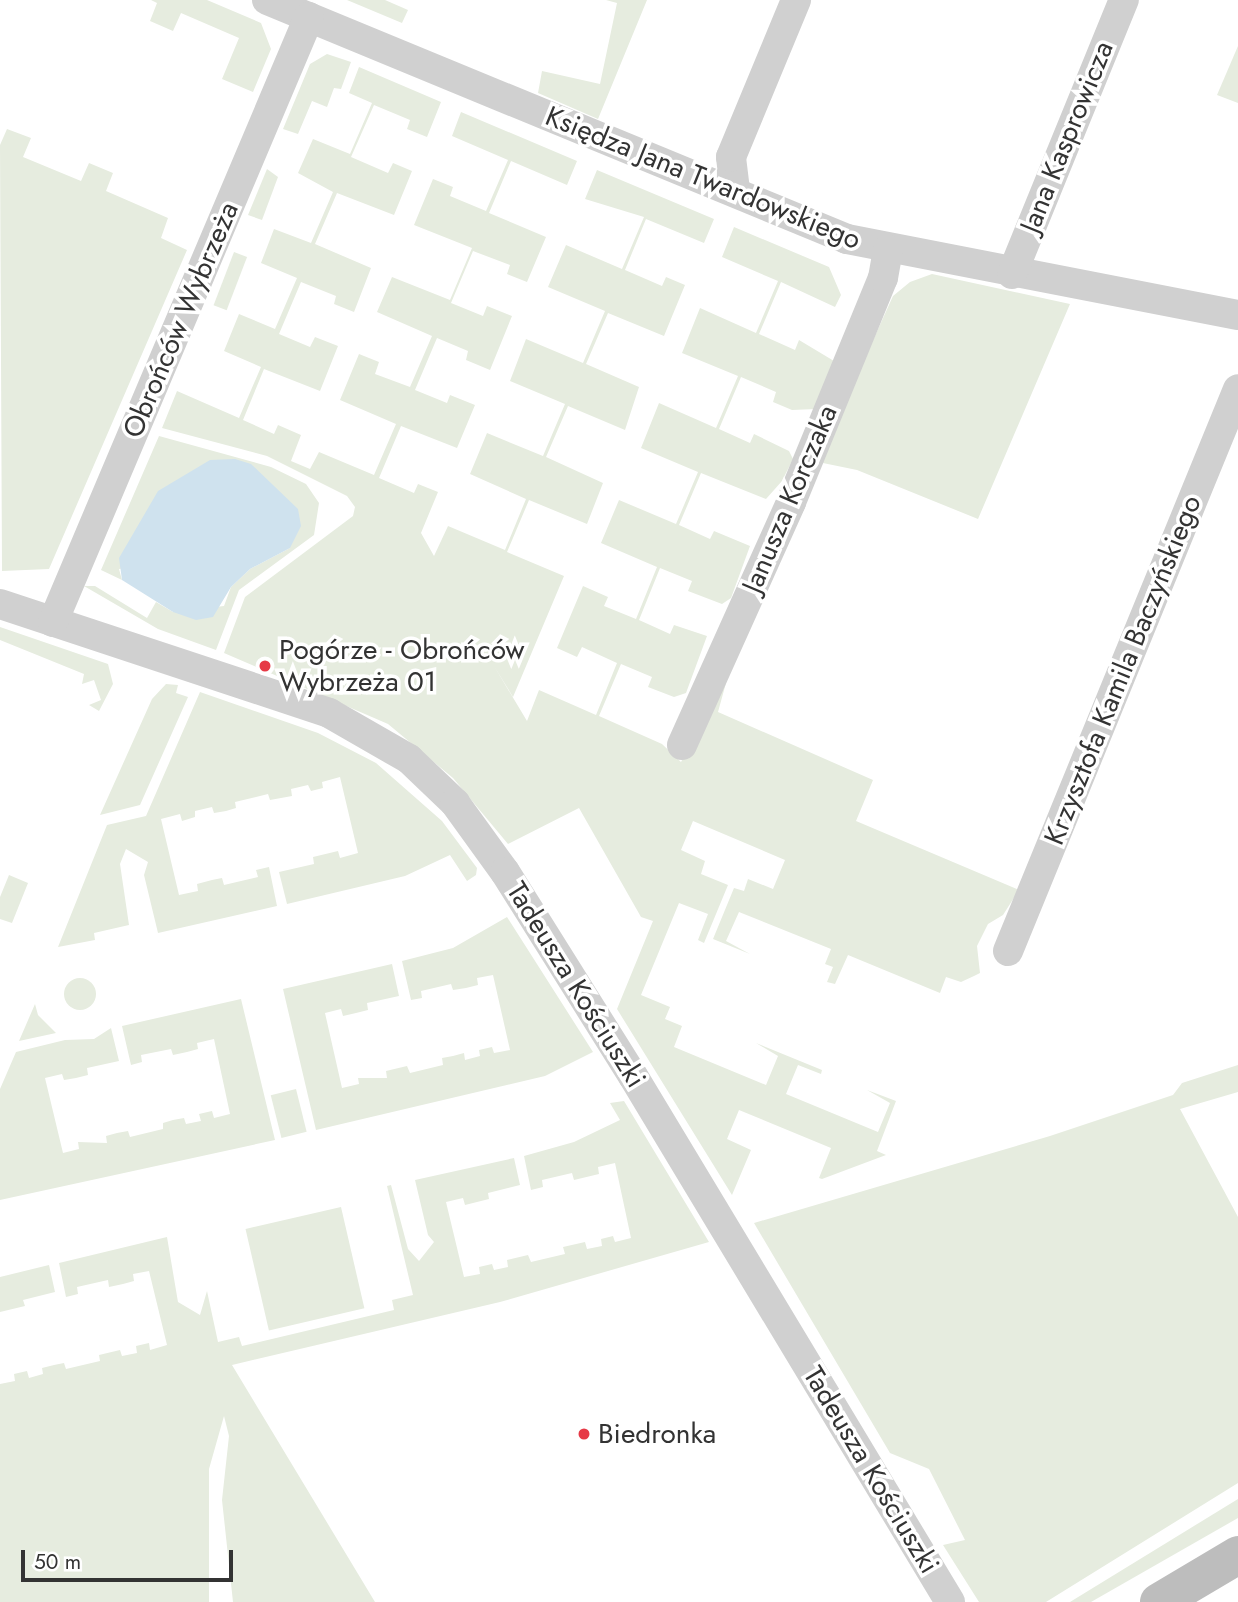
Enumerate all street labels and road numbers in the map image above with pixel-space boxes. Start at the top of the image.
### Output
street label: Jana Kasprowicza [1013,36,1121,238]
street label: Księdza Jana Twardowskiego [540,99,866,257]
street label: Obrońców Wybrzeża [116,197,246,443]
street label: Janusza Korczaka [735,400,845,598]
street label: Krzysztofa Kamila Baczyńskiego [1037,490,1209,850]
street label: Tadeusza Kościuszki [499,876,653,1094]
street label: Tadeusza Kościuszki [796,1360,946,1580]

